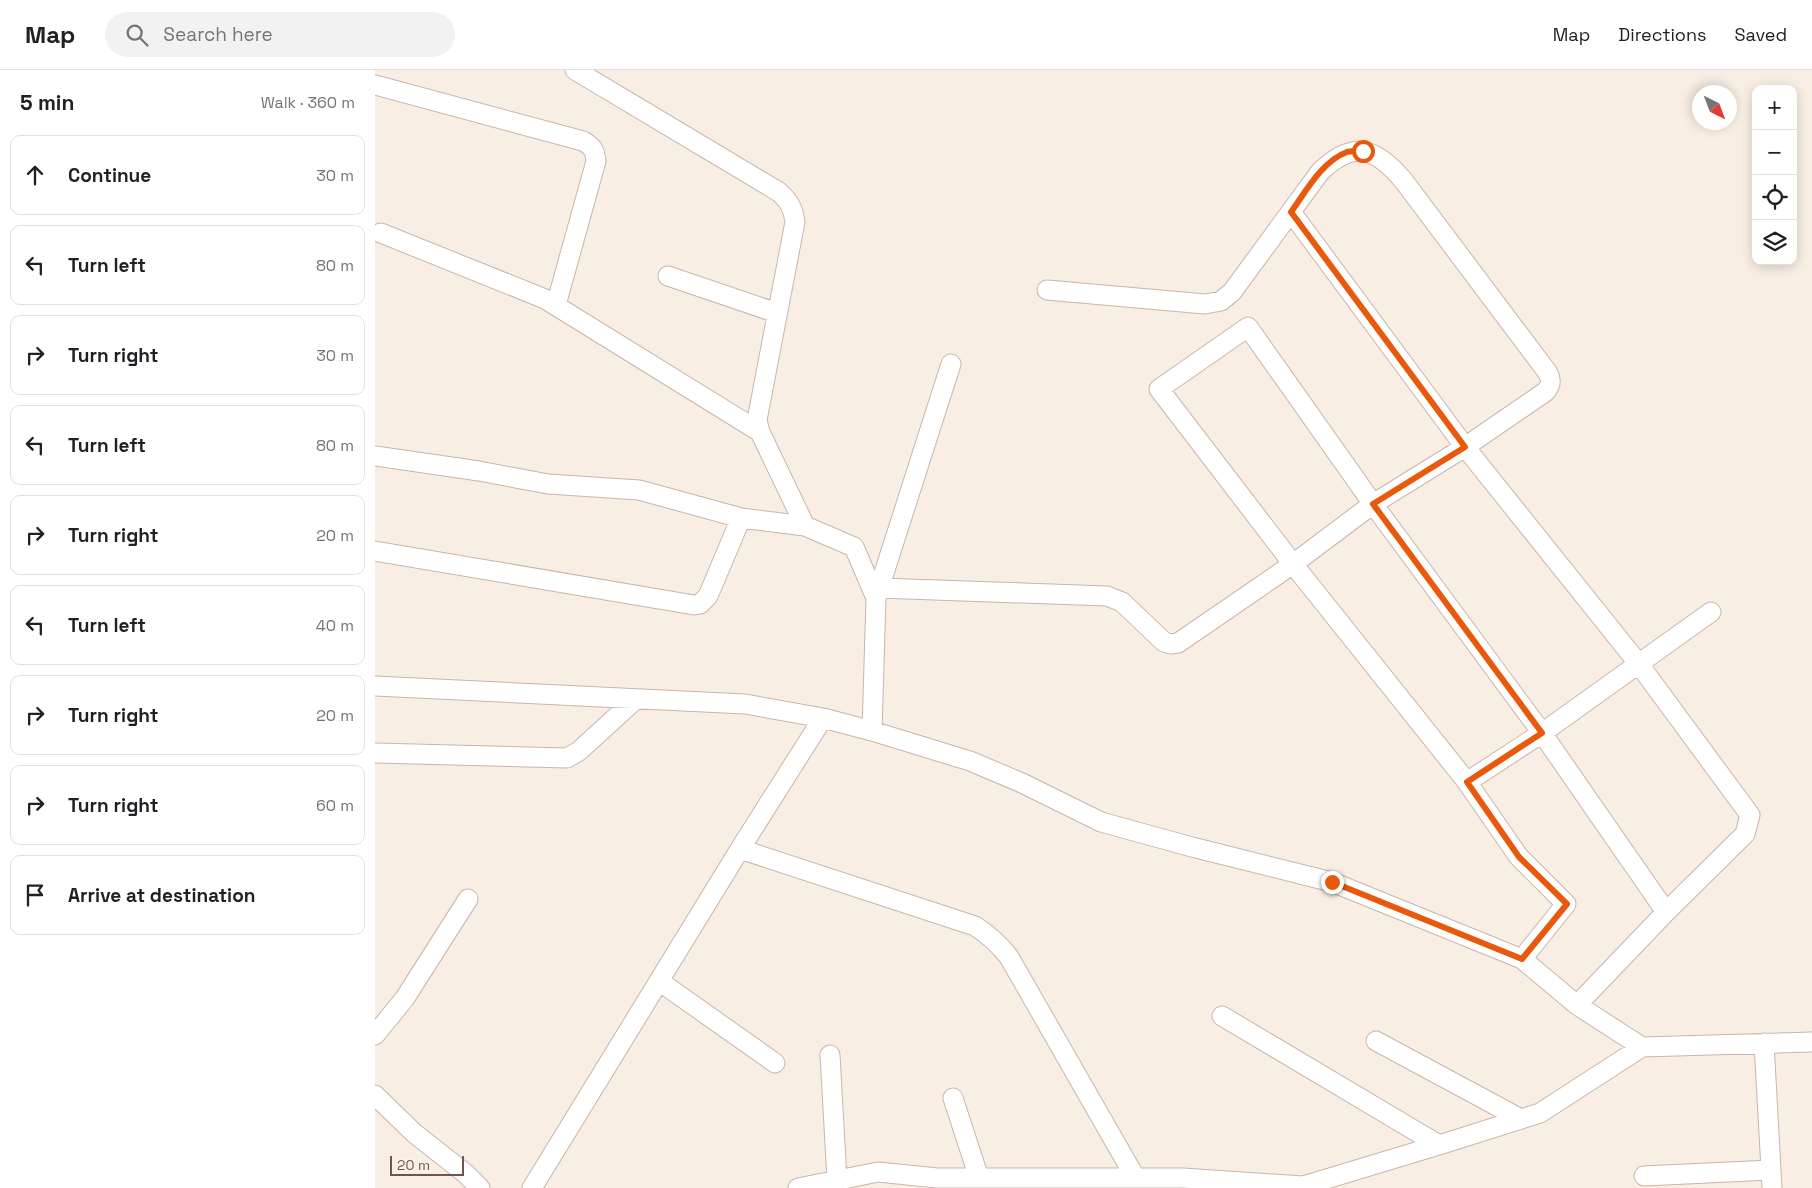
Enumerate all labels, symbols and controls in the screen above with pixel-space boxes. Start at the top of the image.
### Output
search box [105,12,455,57]
text: Map [25,19,75,50]
icon: search [123,21,151,49]
text: Search here [163,22,273,47]
text: Map [1553,23,1590,46]
text: Directions [1618,23,1707,46]
text: Saved [1735,23,1787,46]
north arrow [1692,85,1737,130]
map controls [1752,85,1797,265]
button: + [1752,85,1797,130]
text: 5 min [20,89,74,116]
text: Walk · 360 m [261,92,355,113]
button: − [1752,130,1797,175]
route start [1352,140,1375,163]
icon: ahead [21,161,49,189]
text: Continue [68,163,151,188]
text: 30 m [316,165,354,186]
button: locate [1752,175,1797,220]
button: layers [1752,220,1797,265]
icon: left [21,251,49,279]
text: Turn left [68,253,146,278]
text: 80 m [316,255,354,276]
icon: right [21,341,49,369]
text: Turn right [68,343,158,368]
text: 30 m [316,345,354,366]
icon: left [21,431,49,459]
text: Turn left [68,433,146,458]
text: 80 m [316,435,354,456]
icon: right [21,521,49,549]
text: Turn right [68,523,158,548]
text: 20 m [316,525,354,546]
icon: left [21,611,49,639]
text: Turn left [68,613,146,638]
text: 40 m [316,615,354,636]
icon: right [21,701,49,729]
text: Turn right [68,703,158,728]
text: 20 m [316,705,354,726]
icon: right [21,791,49,819]
text: Turn right [68,793,158,818]
text: 60 m [316,795,354,816]
route end [1321,871,1344,894]
icon: arrive [21,881,49,909]
text: Arrive at destination [68,883,256,908]
scale bar [390,1153,464,1176]
text: 20 m [397,1156,430,1174]

